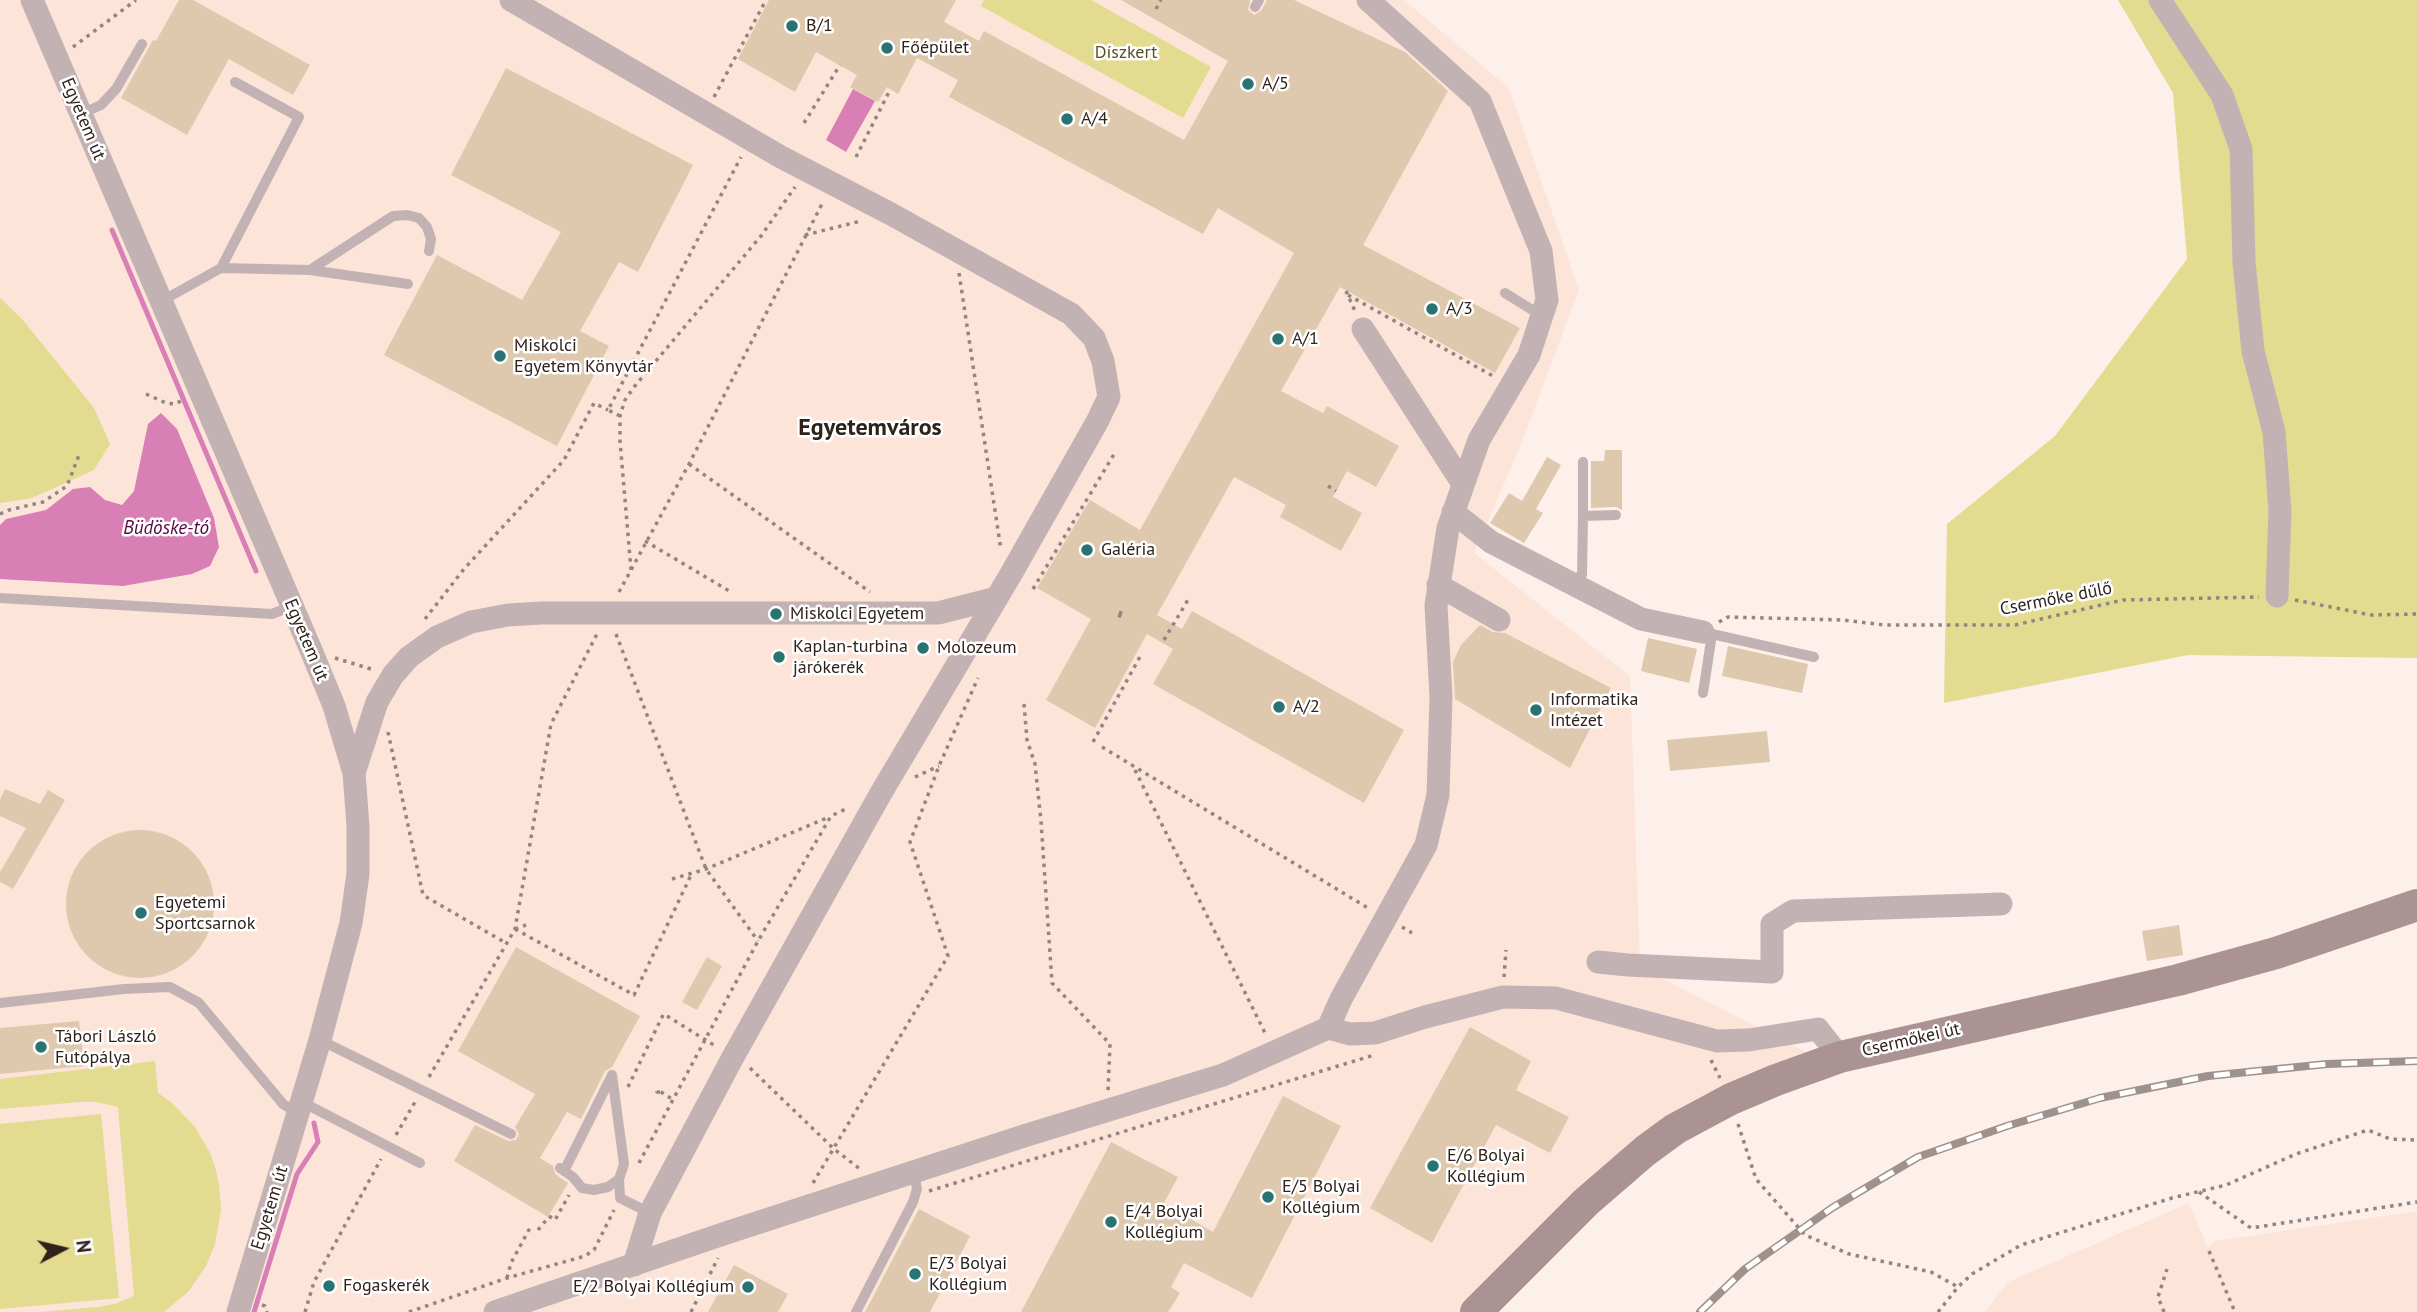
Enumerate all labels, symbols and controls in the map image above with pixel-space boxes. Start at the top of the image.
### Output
place label: B/1 [806,15,833,37]
marker: B/1 [784,18,800,34]
place label: Főépület [901,37,969,59]
marker: Főépület [879,40,895,56]
park label: Díszkert [1095,42,1157,64]
place label: A/5 [1262,73,1289,95]
street label: Egyetem út [56,75,110,163]
marker: A/5 [1240,76,1256,92]
place label: A/4 [1081,108,1108,130]
marker: A/4 [1059,111,1075,127]
place label: A/3 [1446,298,1473,320]
marker: A/3 [1424,301,1440,317]
place label: A/1 [1292,328,1319,350]
marker: A/1 [1270,331,1286,347]
place label: Miskolci Egyetem Könyvtár [514,335,653,378]
marker: Miskolci Egyetem Könyvtár [492,348,508,364]
district label: Egyetemváros [798,414,942,442]
water label: Büdöske-tó [123,518,209,540]
place label: Galéria [1101,539,1155,561]
marker: Galéria [1079,542,1095,558]
street label: Csermőke dűlő [1998,578,2114,620]
street label: Egyetem út [279,596,333,684]
place label: Miskolci Egyetem [790,603,924,625]
marker: Miskolci Egyetem [768,606,784,622]
place label: Kaplan-turbina járókerék [793,636,908,678]
place label: Molozeum [937,637,1017,659]
marker: Molozeum [915,640,931,656]
marker: Kaplan-turbina járókerék [771,649,787,665]
place label: Informatika Intézet [1550,689,1638,732]
place label: A/2 [1293,696,1320,718]
marker: A/2 [1271,699,1287,715]
marker: Informatika Intézet [1528,702,1544,718]
place label: Egyetemi Sportcsarnok [155,892,255,934]
marker: Egyetemi Sportcsarnok [133,905,149,921]
street label: Csermőkei út [1860,1018,1962,1062]
place label: Tábori László Futópálya [55,1026,156,1068]
marker: Tábori László Futópálya [33,1039,49,1055]
place label: E/6 Bolyai Kollégium [1447,1145,1525,1188]
marker: E/6 Bolyai Kollégium [1425,1158,1441,1174]
street label: Egyetem út [247,1163,293,1253]
place label: E/5 Bolyai Kollégium [1282,1176,1360,1218]
marker: E/5 Bolyai Kollégium [1260,1189,1276,1205]
place label: E/4 Bolyai Kollégium [1125,1201,1203,1244]
north arrow [28,1214,98,1284]
marker: E/4 Bolyai Kollégium [1103,1214,1119,1230]
text: N [71,1239,97,1254]
place label: E/3 Bolyai Kollégium [929,1253,1007,1296]
marker: E/3 Bolyai Kollégium [907,1266,923,1282]
place label: Fogaskerék [343,1275,430,1297]
place label: E/2 Bolyai Kollégium [573,1276,734,1298]
marker: Fogaskerék [321,1278,337,1294]
marker: E/2 Bolyai Kollégium [740,1279,756,1295]

